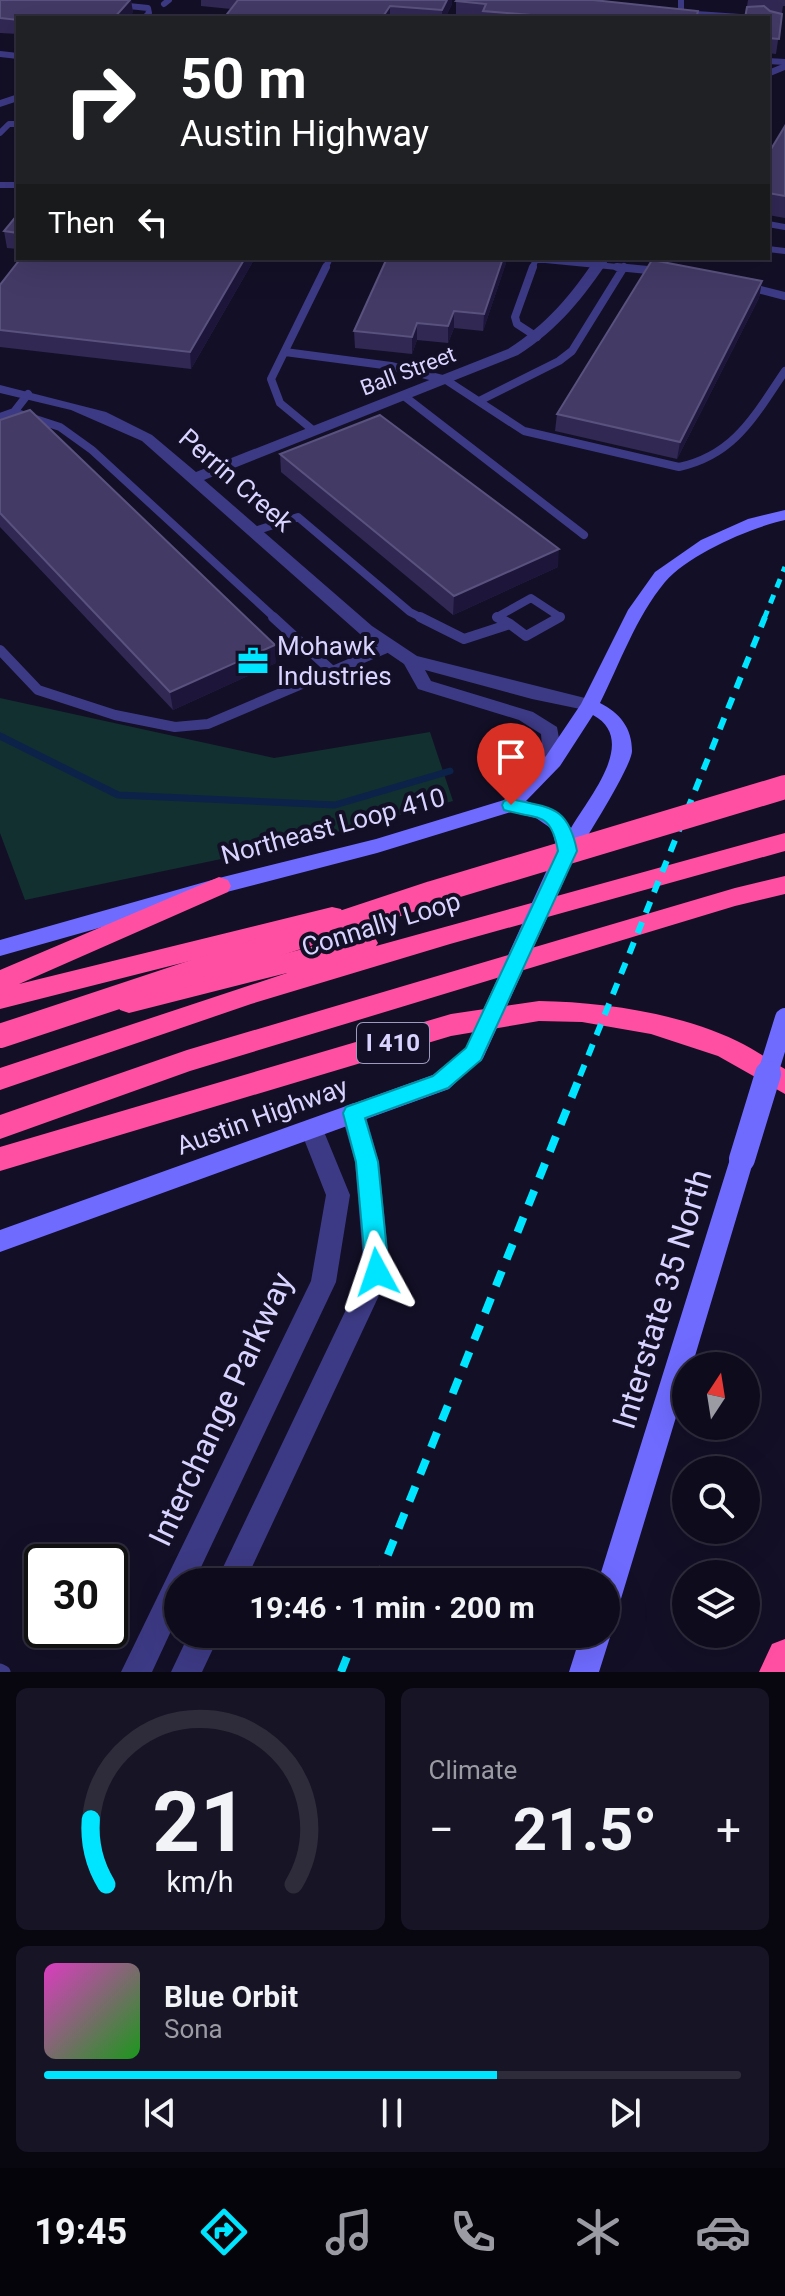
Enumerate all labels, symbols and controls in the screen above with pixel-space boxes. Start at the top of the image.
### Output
text: 50 m [180,46,307,112]
icon: right [48,48,152,152]
text: Austin Highway [180,113,429,155]
icon: left [131,200,175,244]
text: Then [48,205,115,240]
street label: Ball Street [357,341,459,401]
street label: Perrin Creek [173,422,300,538]
place label: Mohawk Industries [277,631,392,691]
office icon: Mohawk Industries [236,644,270,678]
pin [477,723,545,805]
icon: arrive [489,735,533,779]
street label: Northeast Loop 410 [218,782,448,870]
street label: Connally Loop [298,886,464,962]
road number: I 410 [357,1023,429,1063]
street label: Austin Highway [172,1071,352,1161]
street label: Interstate 35 North [604,1165,720,1433]
position arrow [335,1230,419,1314]
street label: Interchange Parkway [141,1266,301,1552]
north arrow [672,1352,760,1440]
map controls [672,1352,760,1648]
button: search [672,1456,760,1544]
speed limit sign: 30 [24,1544,128,1648]
button: layers [672,1560,760,1648]
text: 19:46 · 1 min · 200 m [249,1590,535,1625]
text: Climate [429,1755,517,1785]
text: 21 [153,1774,248,1871]
text: 21.5° [513,1794,657,1865]
text: − [429,1804,454,1856]
text: + [716,1804,741,1856]
text: km/h [167,1865,234,1899]
text: Blue Orbit [164,1979,298,2014]
text: Sona [164,2014,223,2044]
icon: previous [138,2091,182,2135]
icon: pause [370,2091,414,2135]
icon: next [603,2091,647,2135]
icon: directions [196,2204,252,2260]
icon: music [321,2204,377,2260]
icon: phone [445,2204,501,2260]
icon: climate [570,2204,626,2260]
icon: car [695,2204,751,2260]
text: 19:45 [34,2211,127,2253]

